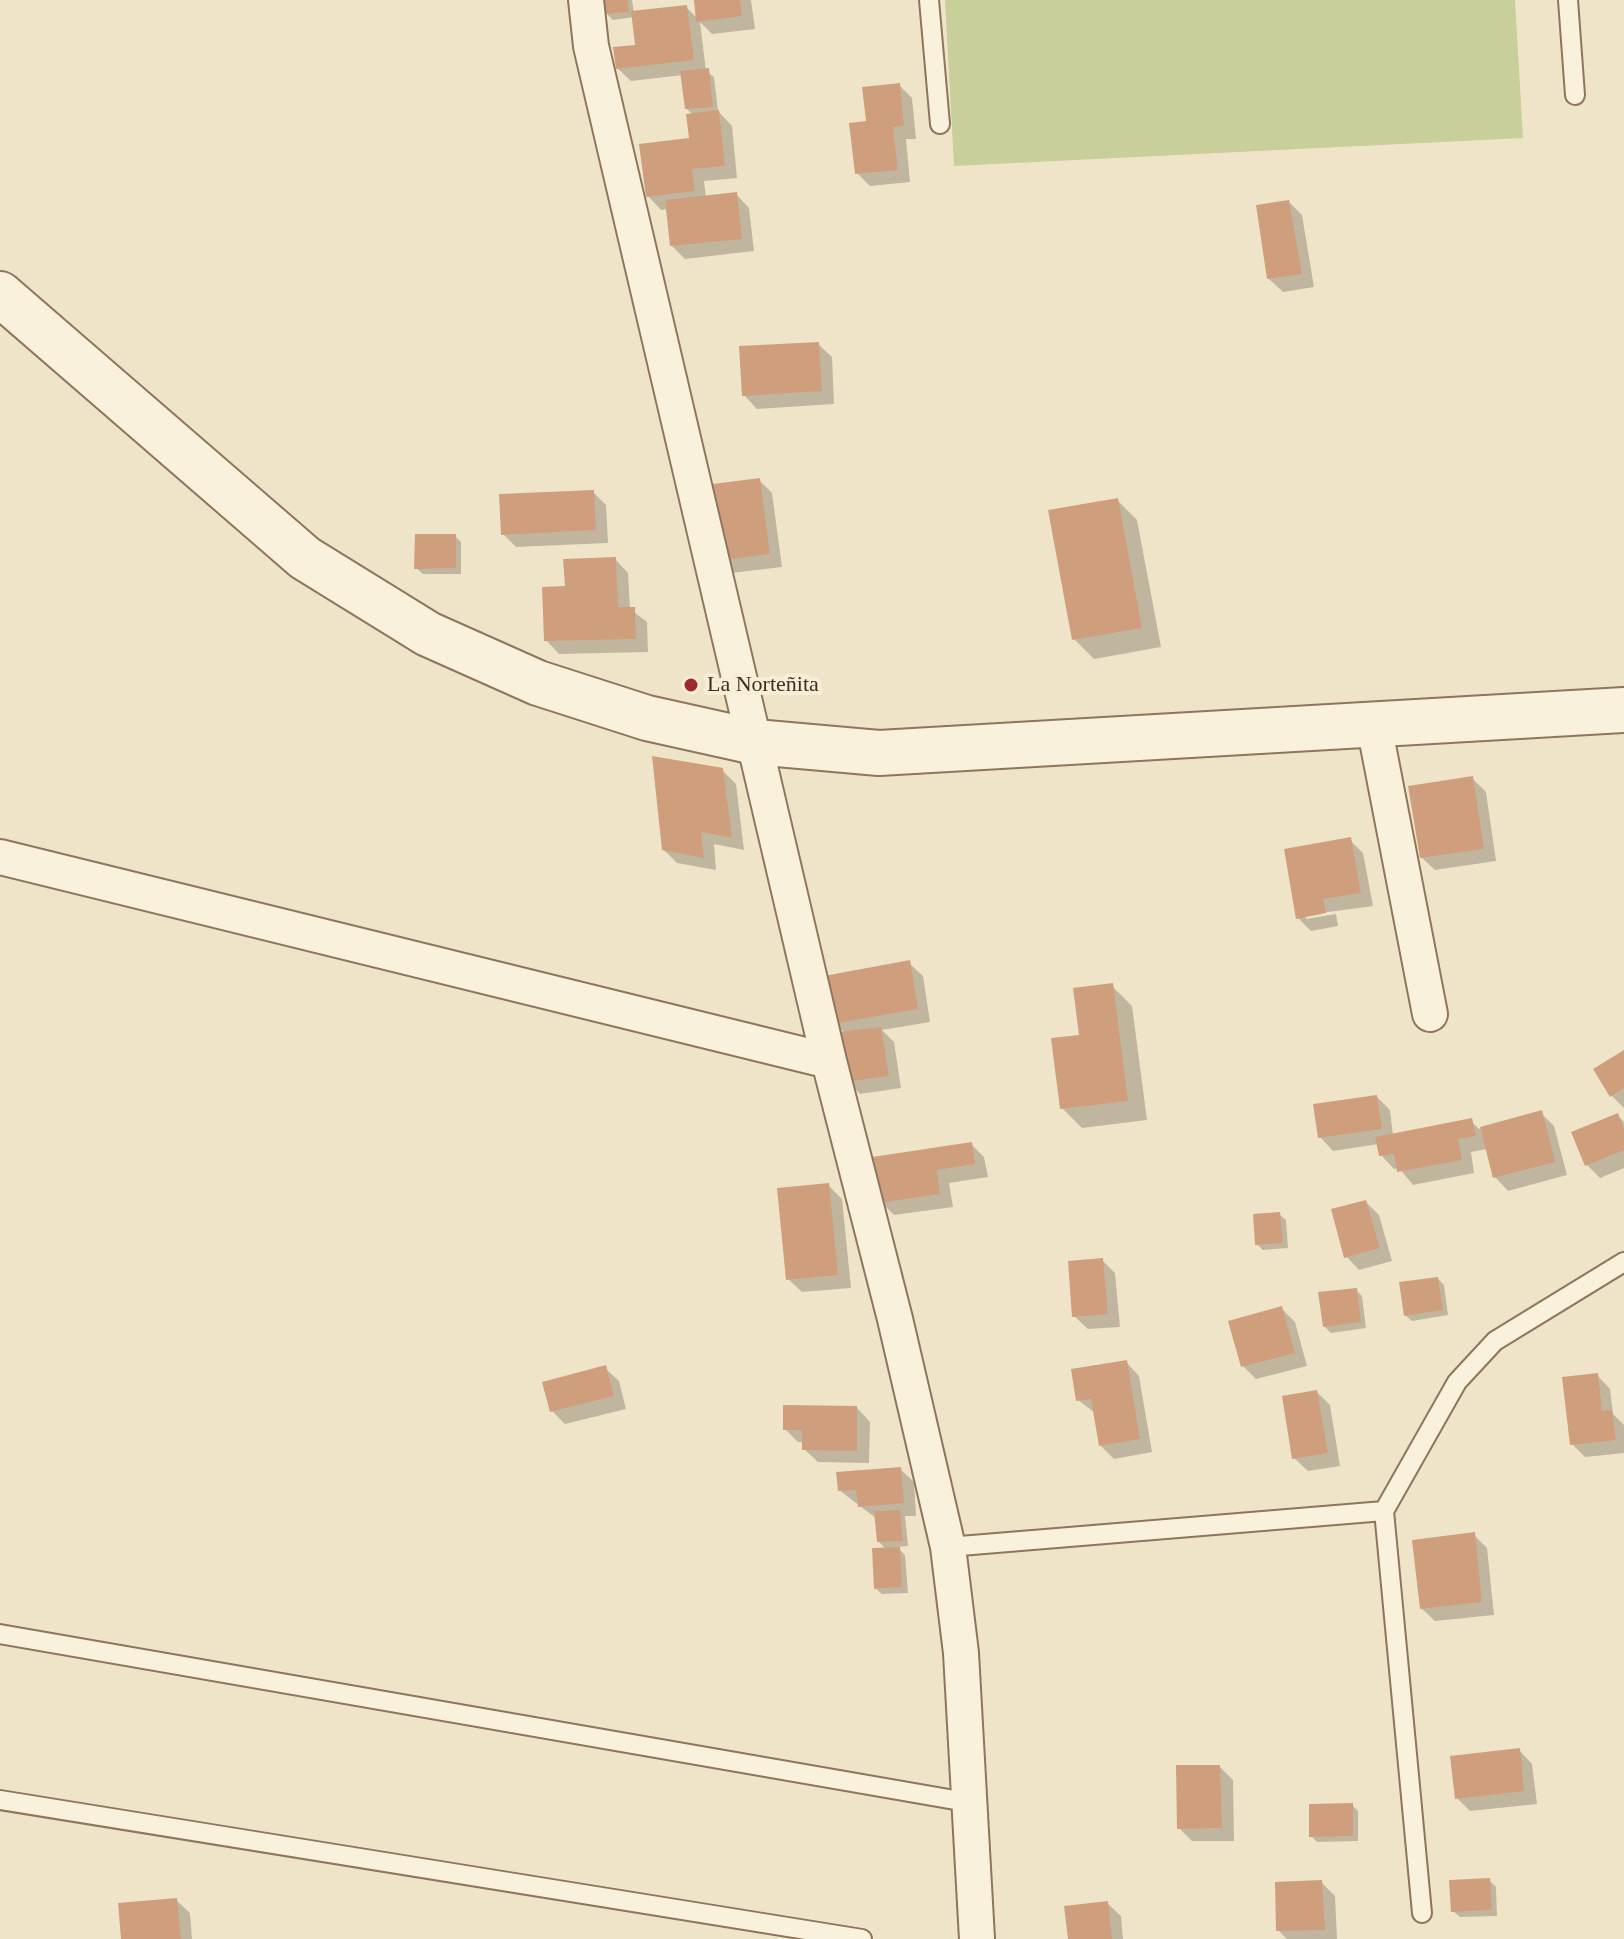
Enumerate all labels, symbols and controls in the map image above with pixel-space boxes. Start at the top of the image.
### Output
place label: La Norteñita [707,672,819,698]
marker: La Norteñita [682,676,700,694]

